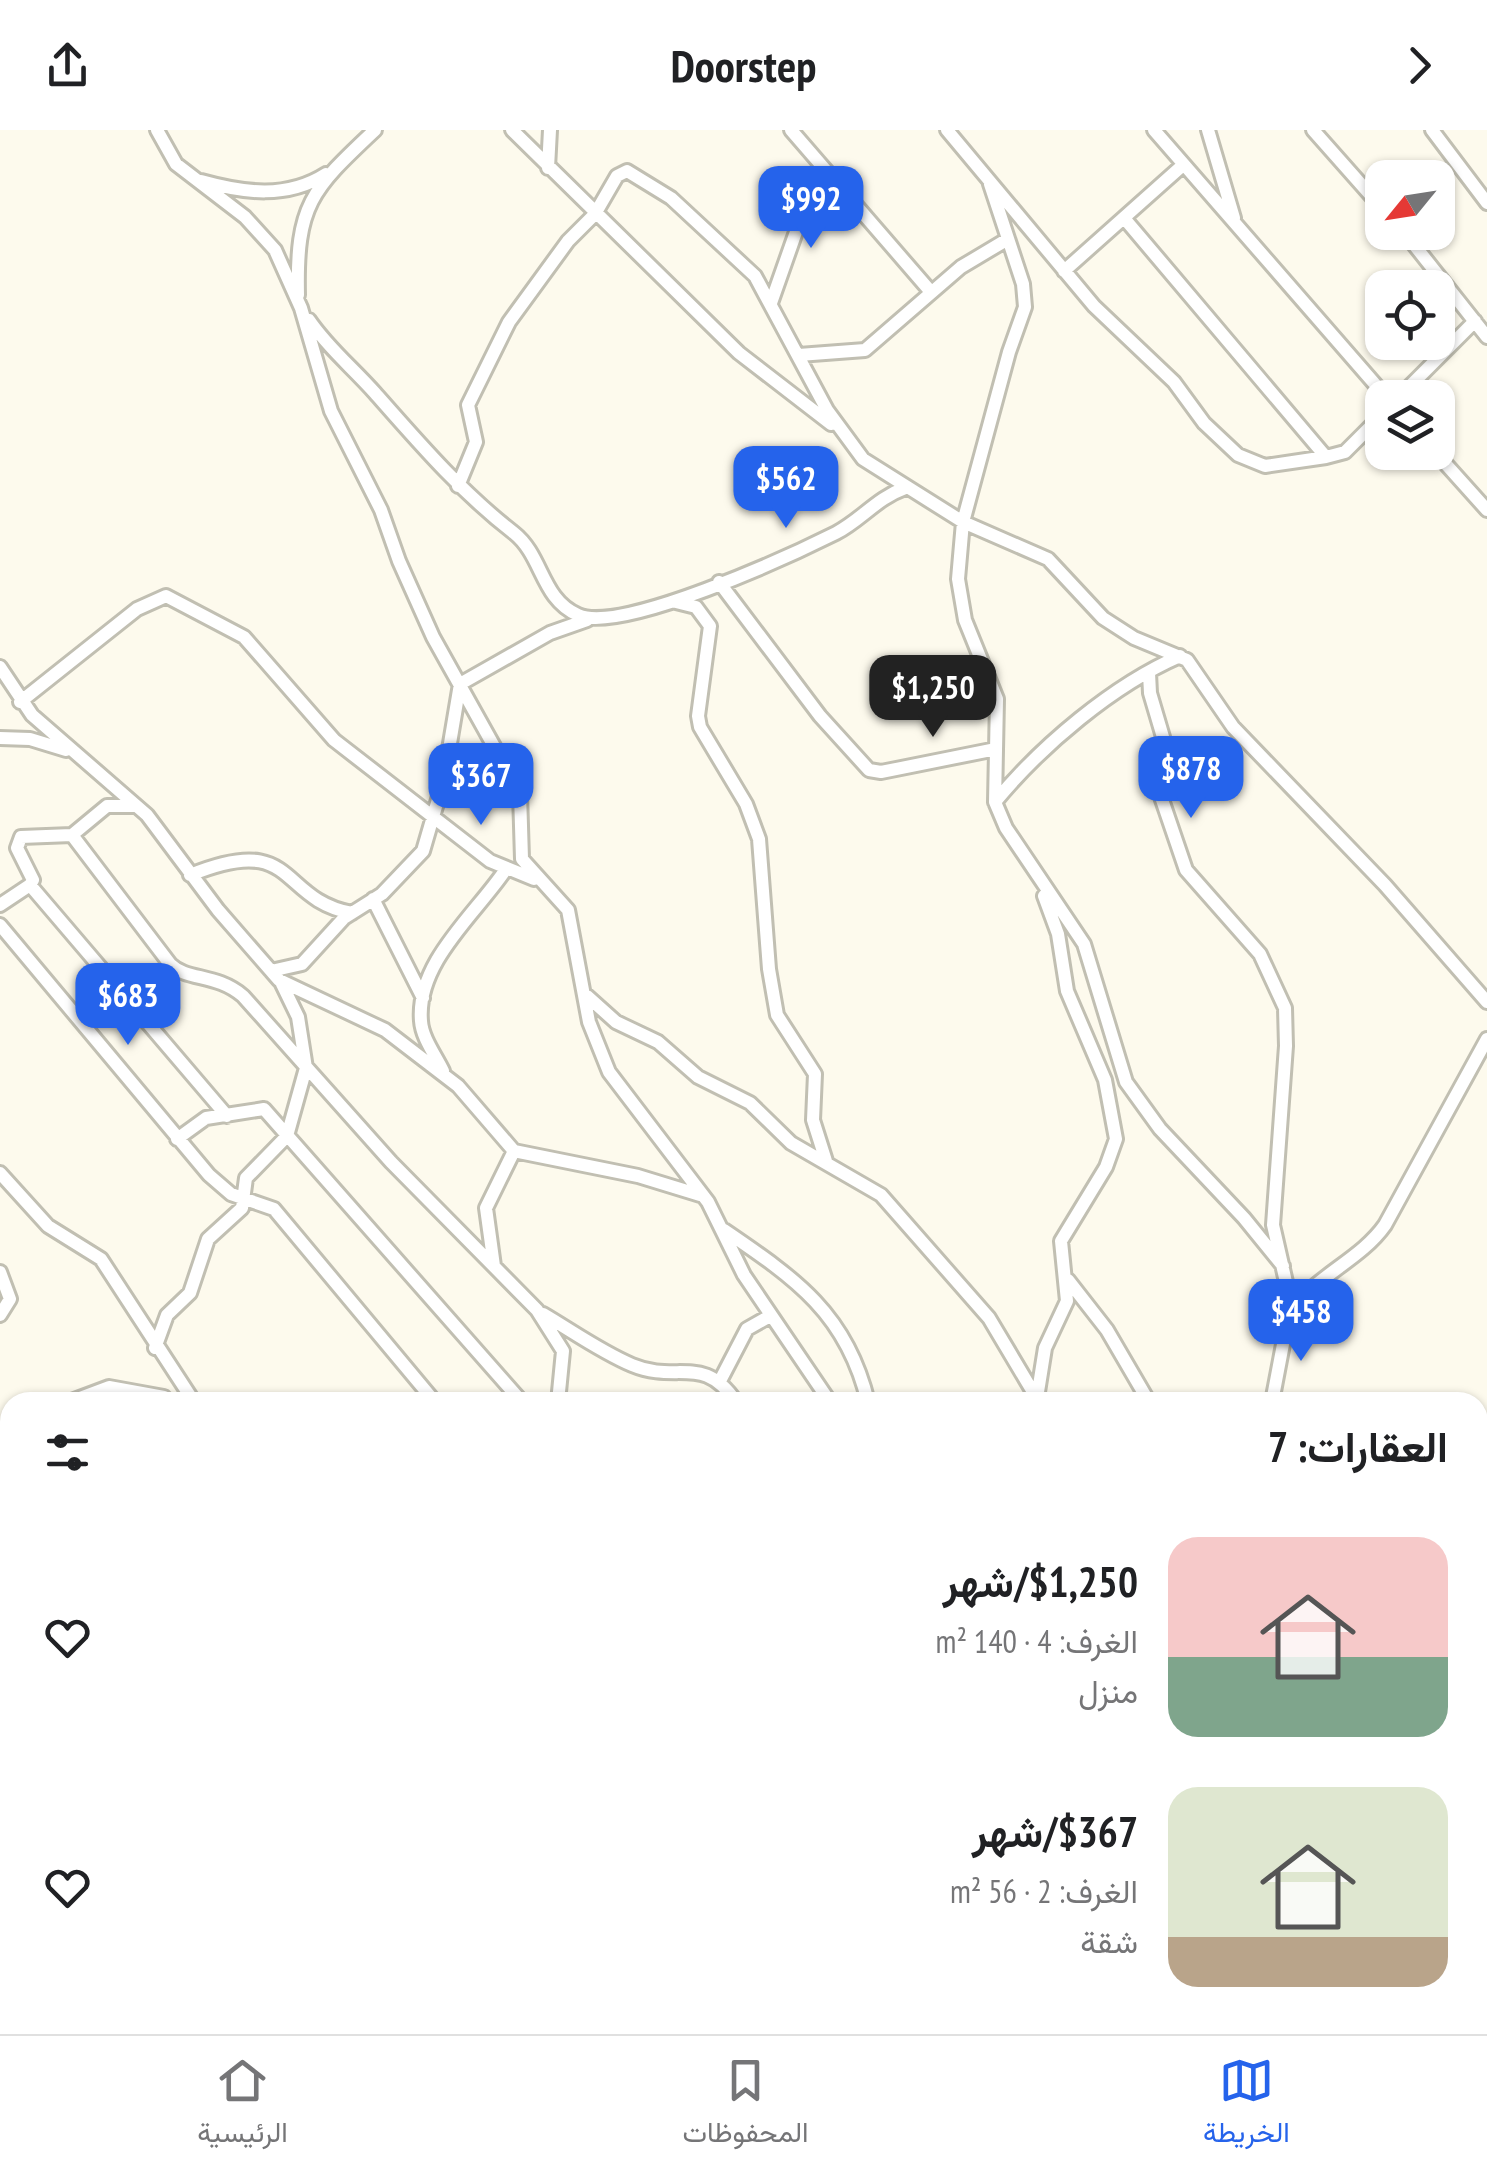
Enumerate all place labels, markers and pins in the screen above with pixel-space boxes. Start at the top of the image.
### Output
pin: $992 [752,166,870,251]
pin: $562 [727,446,845,531]
pin: $1,250 [852,655,1014,740]
pin: $878 [1132,736,1250,821]
pin: $367 [422,743,540,828]
pin: $683 [69,963,187,1048]
pin: $458 [1242,1279,1360,1364]

